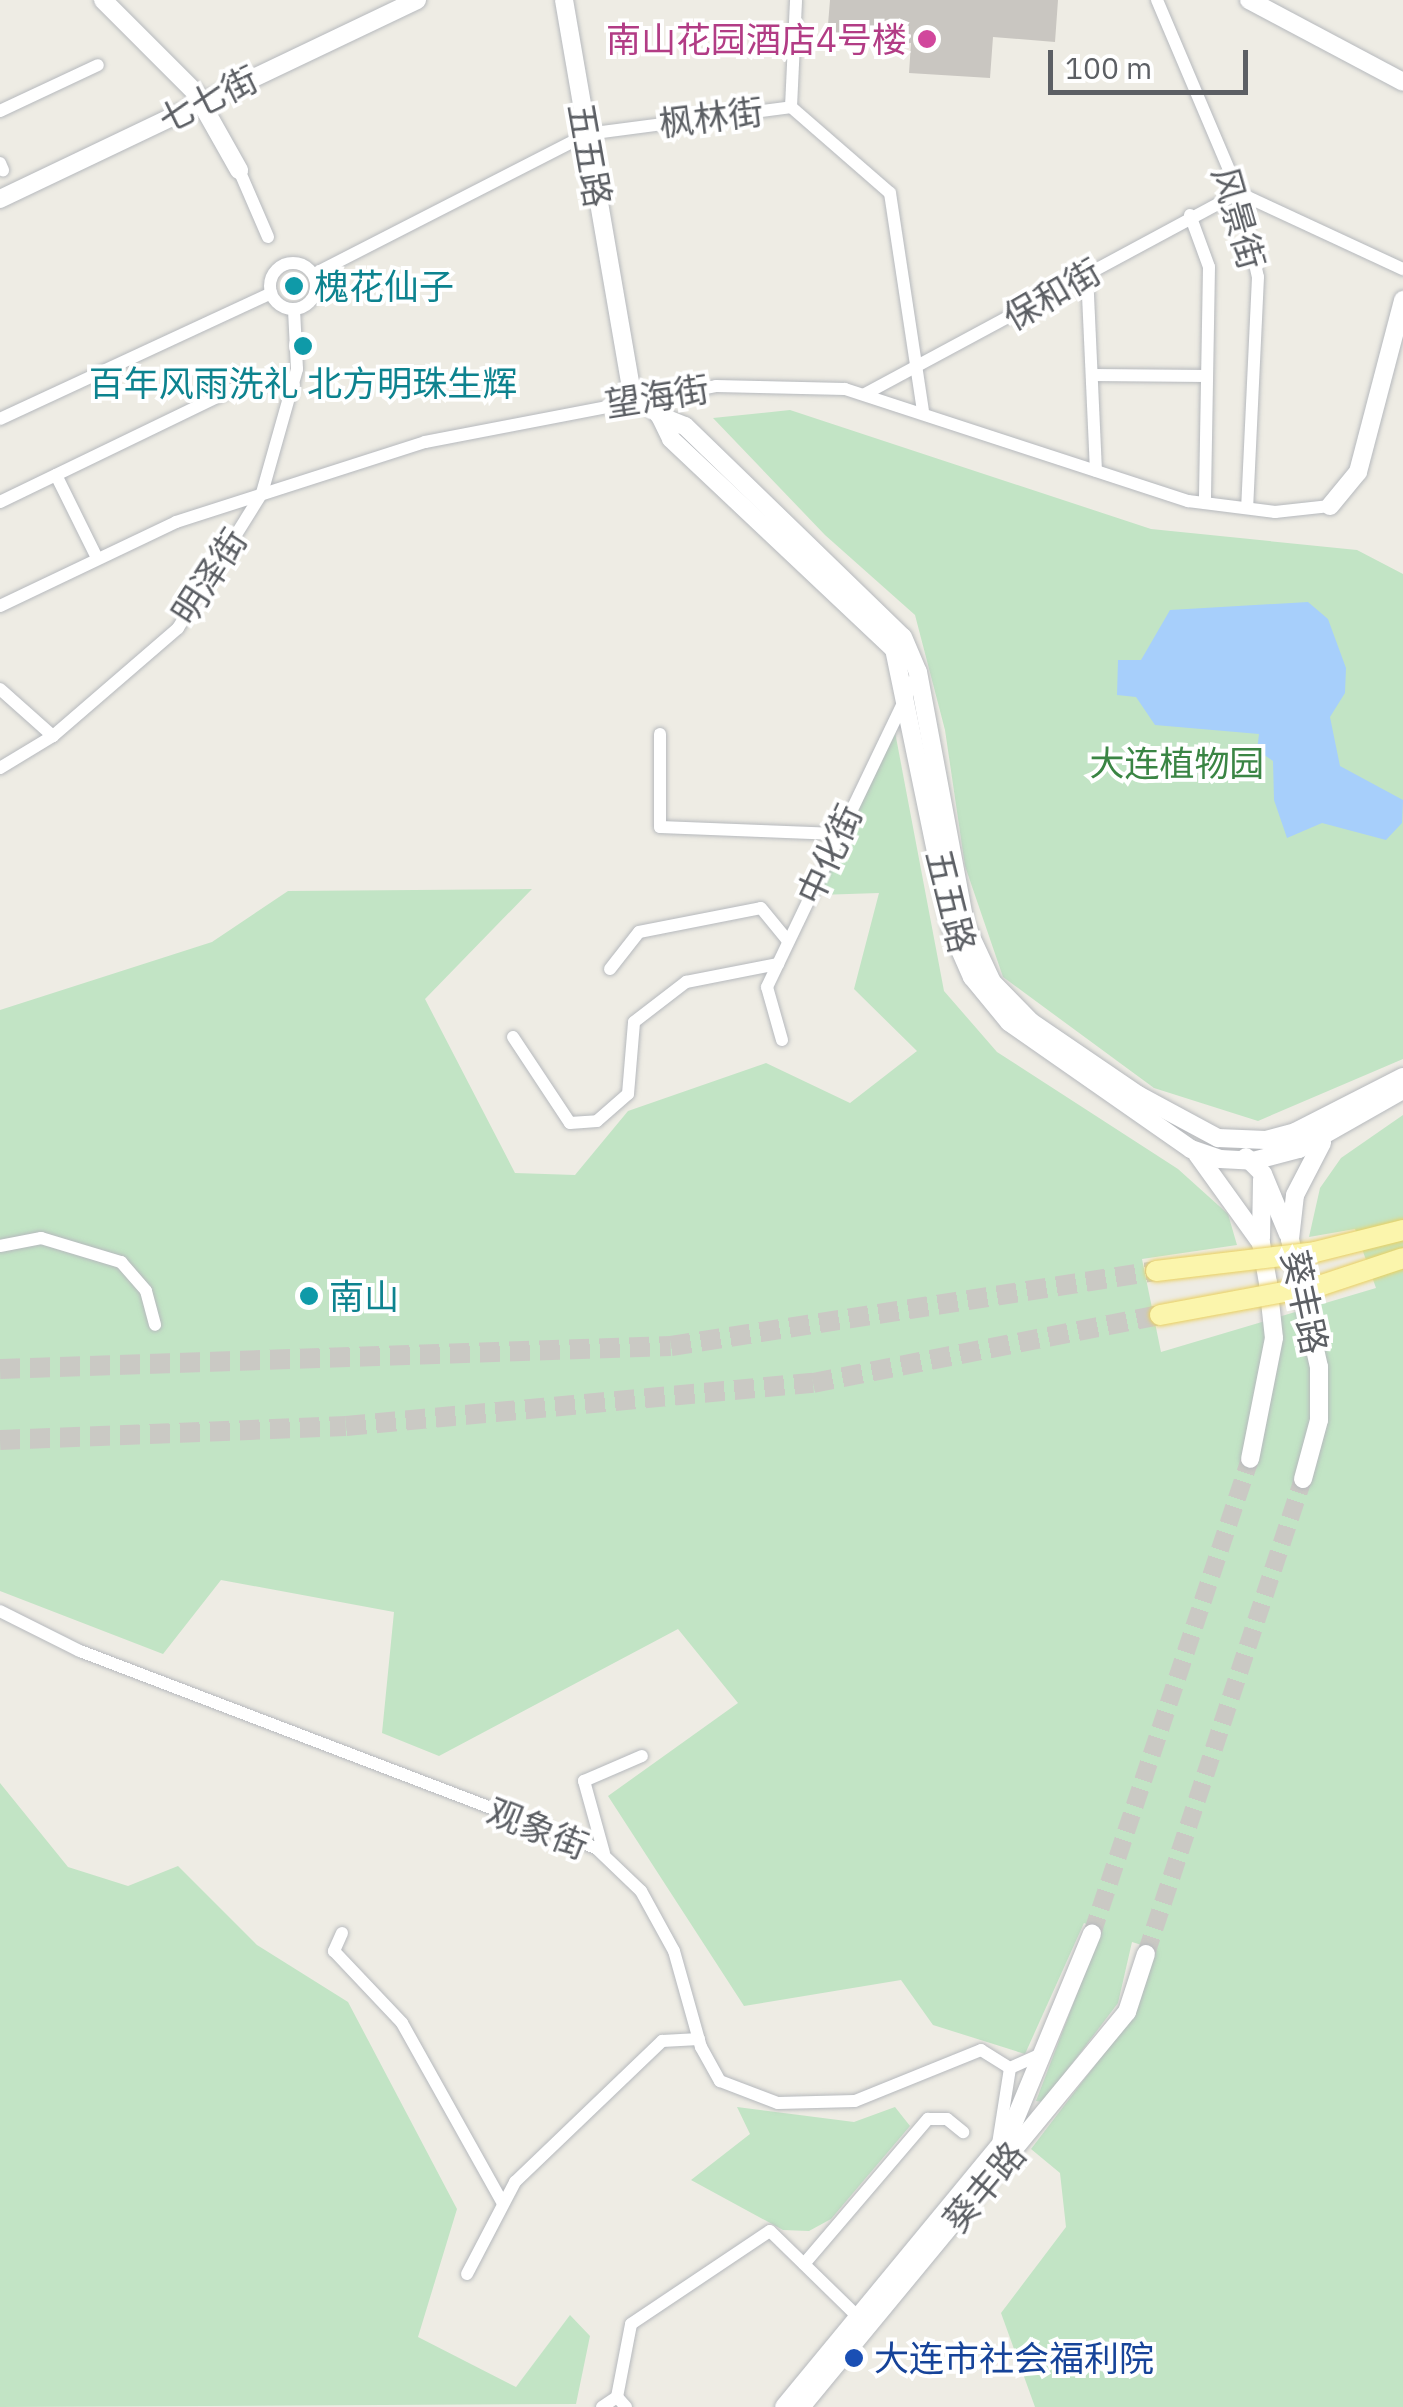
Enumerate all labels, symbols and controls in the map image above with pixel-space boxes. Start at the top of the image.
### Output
place label: 南山花园酒店4号楼 [606,18,907,60]
marker: 南山花园酒店4号楼 [916,28,938,50]
scale bar [1053,30,1253,92]
text: 100 m [1065,48,1152,87]
street label: 七七街 [152,57,264,141]
street label: 枫林街 [656,90,766,144]
street label: 五五路 [560,100,620,210]
street label: 风景街 [1204,162,1274,274]
street label: 保和街 [996,250,1108,338]
place label: 槐花仙子 [314,265,454,307]
marker: 槐花仙子 [283,275,305,297]
marker: 百年风雨洗礼 北方明珠生辉 [292,335,314,357]
place label: 百年风雨洗礼 北方明珠生辉 [89,362,517,404]
street label: 望海街 [602,367,712,425]
street label: 明泽街 [163,521,255,631]
park label: 大连植物园 [1090,742,1264,784]
street label: 中化街 [788,798,870,910]
street label: 五五路 [918,845,984,957]
street label: 葵丰路 [1274,1246,1336,1358]
place label: 南山 [329,1275,399,1317]
marker: 南山 [298,1285,320,1307]
street label: 观象街 [481,1789,595,1867]
street label: 葵丰路 [934,2133,1034,2241]
place label: 大连市社会福利院 [874,2337,1154,2379]
marker: 大连市社会福利院 [843,2347,865,2369]

